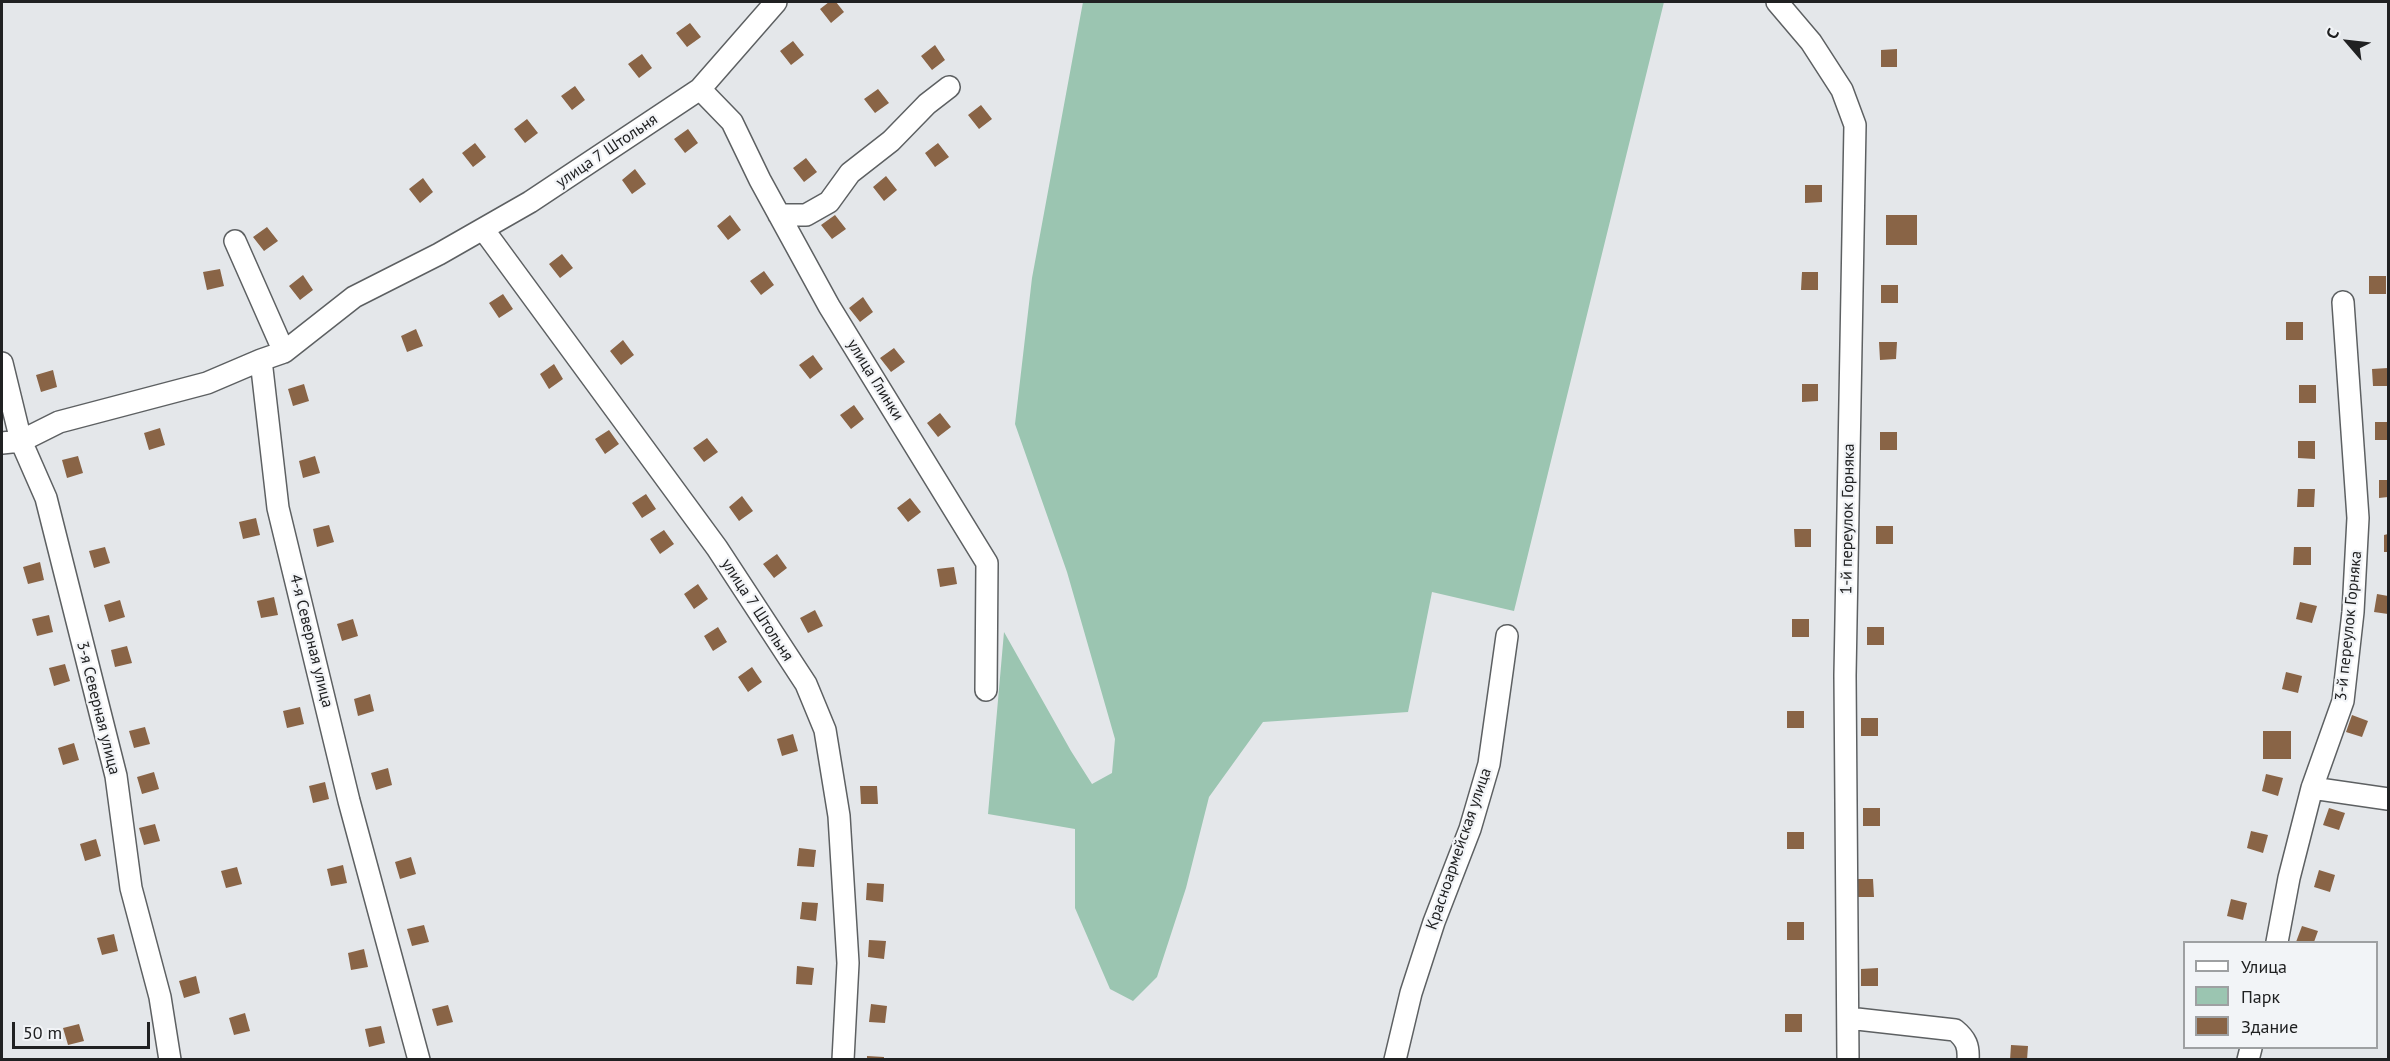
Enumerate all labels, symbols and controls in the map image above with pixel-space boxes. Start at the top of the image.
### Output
north arrow [2318,12,2378,72]
text: С [2321,25,2343,42]
street label: улица 7 Штольня [553,110,661,192]
street label: улица Глинки [842,336,908,424]
street label: 1-й переулок Горняка [1837,443,1859,595]
street label: 3-й переулок Горняка [2332,550,2366,702]
street label: улица 7 Штольня [717,555,797,665]
street label: 4-я Северная улица [285,572,337,710]
street label: 3-я Северная улица [72,639,124,777]
street label: Красноармейская улица [1422,766,1496,932]
legend [2183,941,2378,1049]
text: Улица [2241,955,2287,978]
text: Парк [2241,985,2280,1008]
scale bar [15,1010,153,1048]
text: Здание [2241,1015,2298,1038]
text: 50 m [23,1021,62,1044]

